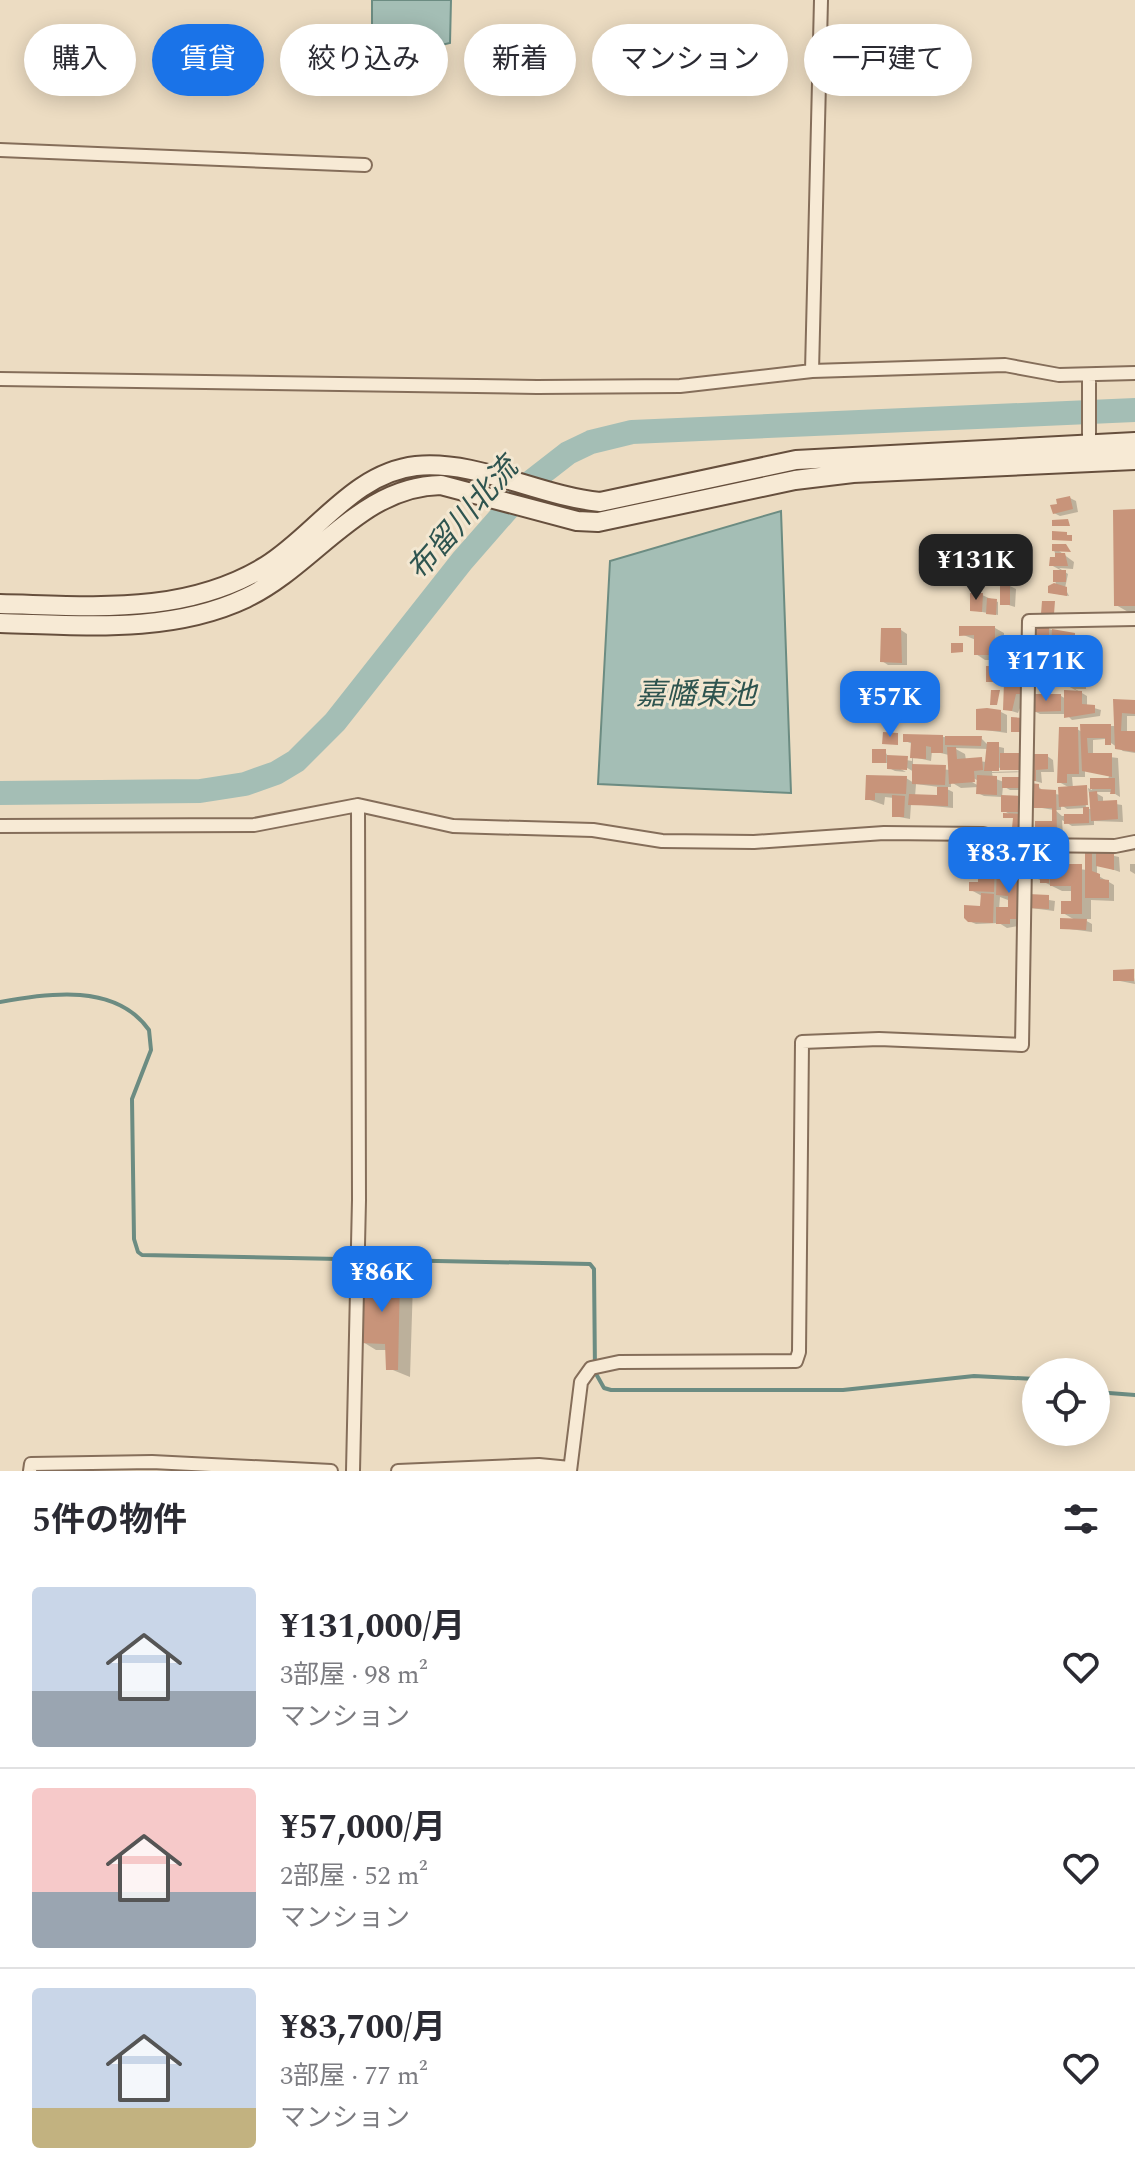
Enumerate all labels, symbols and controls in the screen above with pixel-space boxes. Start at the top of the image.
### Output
chip: 購入 [24,24,136,96]
chip: 賃貸 [152,24,264,96]
chip: 絞り込み [280,24,448,96]
chip: 新着 [464,24,576,96]
chip: マンション [592,24,788,96]
chip: 一戸建て [804,24,972,96]
water label: 布留川北流 [396,444,532,591]
pin: ¥131K [920,534,1032,602]
text: ¥131K [937,540,1015,580]
pin: ¥171K [990,635,1102,703]
text: ¥171K [1007,641,1085,681]
pin: ¥57K [843,671,937,739]
water label: 嘉幡東池 [636,672,759,718]
text: ¥57K [858,677,922,717]
pin: ¥83.7K [944,827,1074,895]
text: ¥83.7K [966,833,1052,873]
pin: ¥86K [335,1246,429,1314]
text: ¥86K [350,1252,414,1292]
map controls [1022,1358,1110,1446]
button: locate [1022,1358,1110,1446]
text: 5件の物件 [32,1495,187,1547]
icon: filters [1059,1497,1103,1541]
text: ¥131,000/月 [280,1601,465,1653]
icon: home [96,1619,192,1715]
icon: heart [1059,1645,1103,1689]
text: 3部屋 · 98 m² [280,1655,428,1695]
text: マンション [280,1697,410,1737]
text: ¥57,000/月 [280,1802,446,1854]
icon: home [96,1820,192,1916]
icon: heart [1059,1846,1103,1890]
text: 2部屋 · 52 m² [280,1856,428,1896]
text: マンション [280,1898,410,1938]
text: ¥83,700/月 [280,2002,446,2054]
icon: home [96,2020,192,2116]
icon: heart [1059,2046,1103,2090]
text: 3部屋 · 77 m² [280,2056,428,2096]
text: マンション [280,2098,410,2138]

